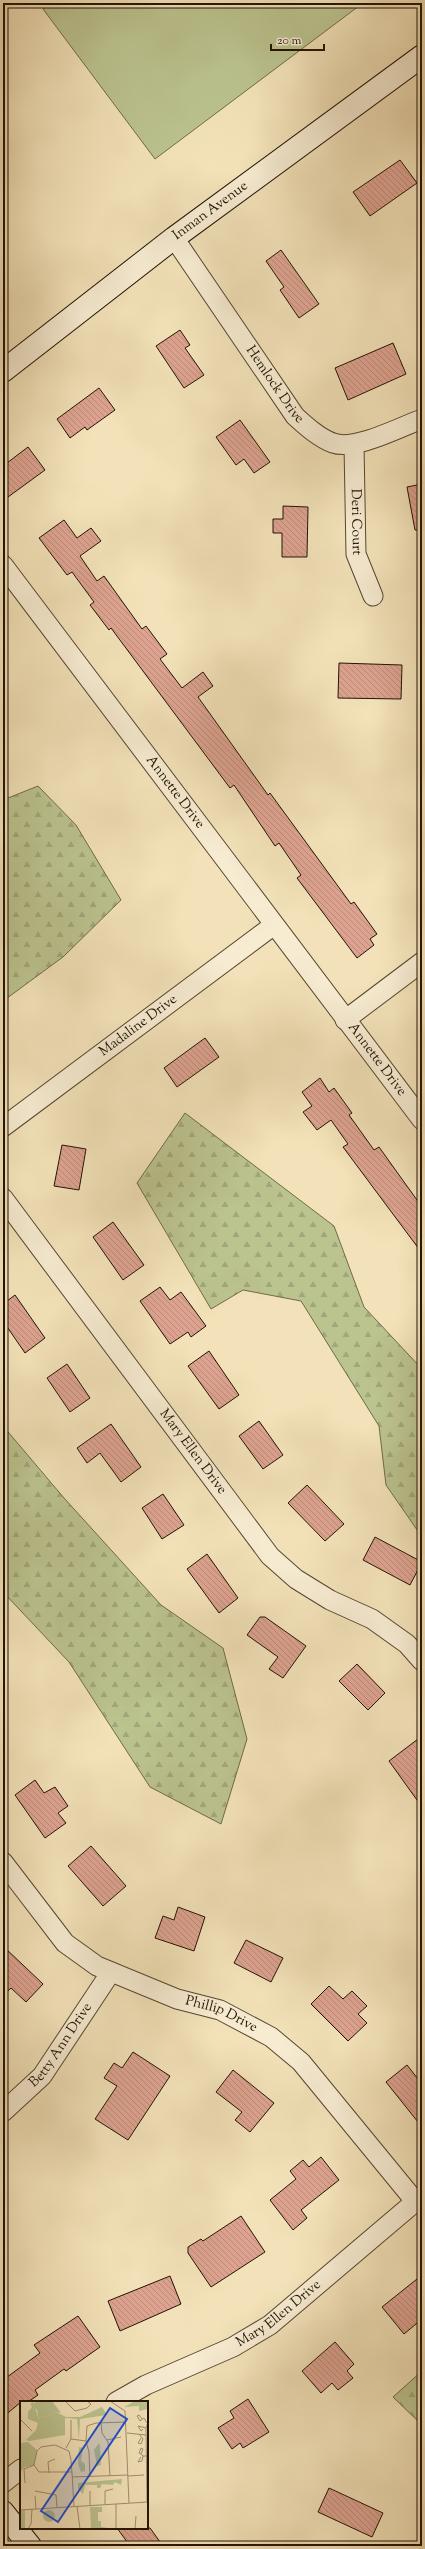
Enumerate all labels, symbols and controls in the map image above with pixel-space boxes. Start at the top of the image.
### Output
scale bar [271,26,324,52]
text: 20 m [277,32,302,50]
street label: Inman Avenue [169,177,252,246]
street label: Hemlock Drive [240,342,308,429]
street label: Deri Court [345,489,366,556]
street label: Annette Drive [141,752,209,833]
street label: Madaline Drive [95,990,182,1062]
street label: Annette Drive [342,1019,411,1101]
street label: Mary Ellen Drive [154,1405,231,1499]
street label: Phillip Drive [183,1992,261,2038]
street label: Betty Ann Drive [25,1999,98,2093]
street label: Mary Ellen Drive [233,2276,326,2353]
inset map [20,2401,148,2529]

